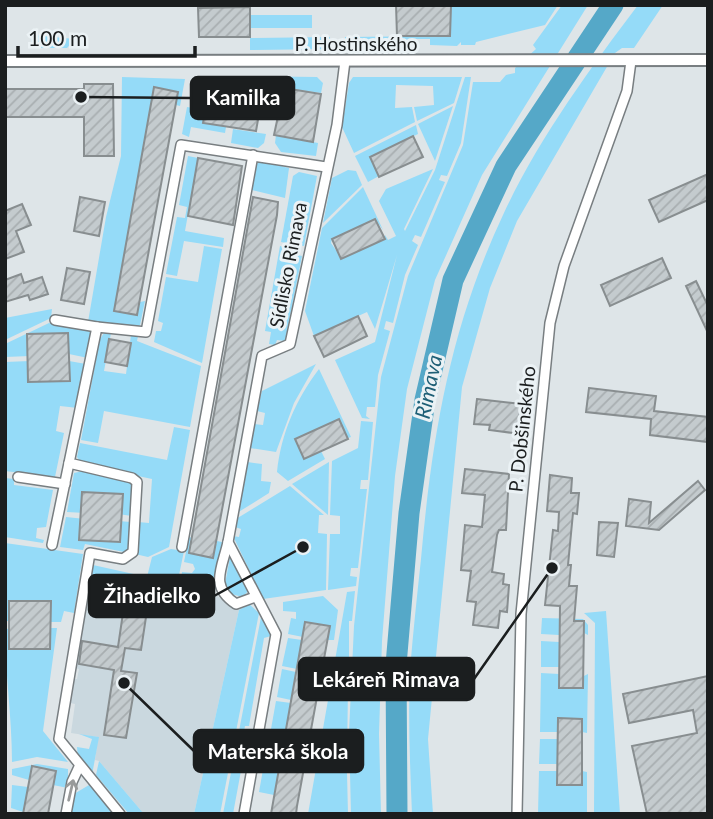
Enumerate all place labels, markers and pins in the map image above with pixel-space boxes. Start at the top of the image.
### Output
callout: Kamilka [191,77,294,119]
callout: Žihadielko [89,575,214,617]
callout: Lekáreň Rimava [299,658,474,700]
callout: Materská škola [194,730,363,772]

